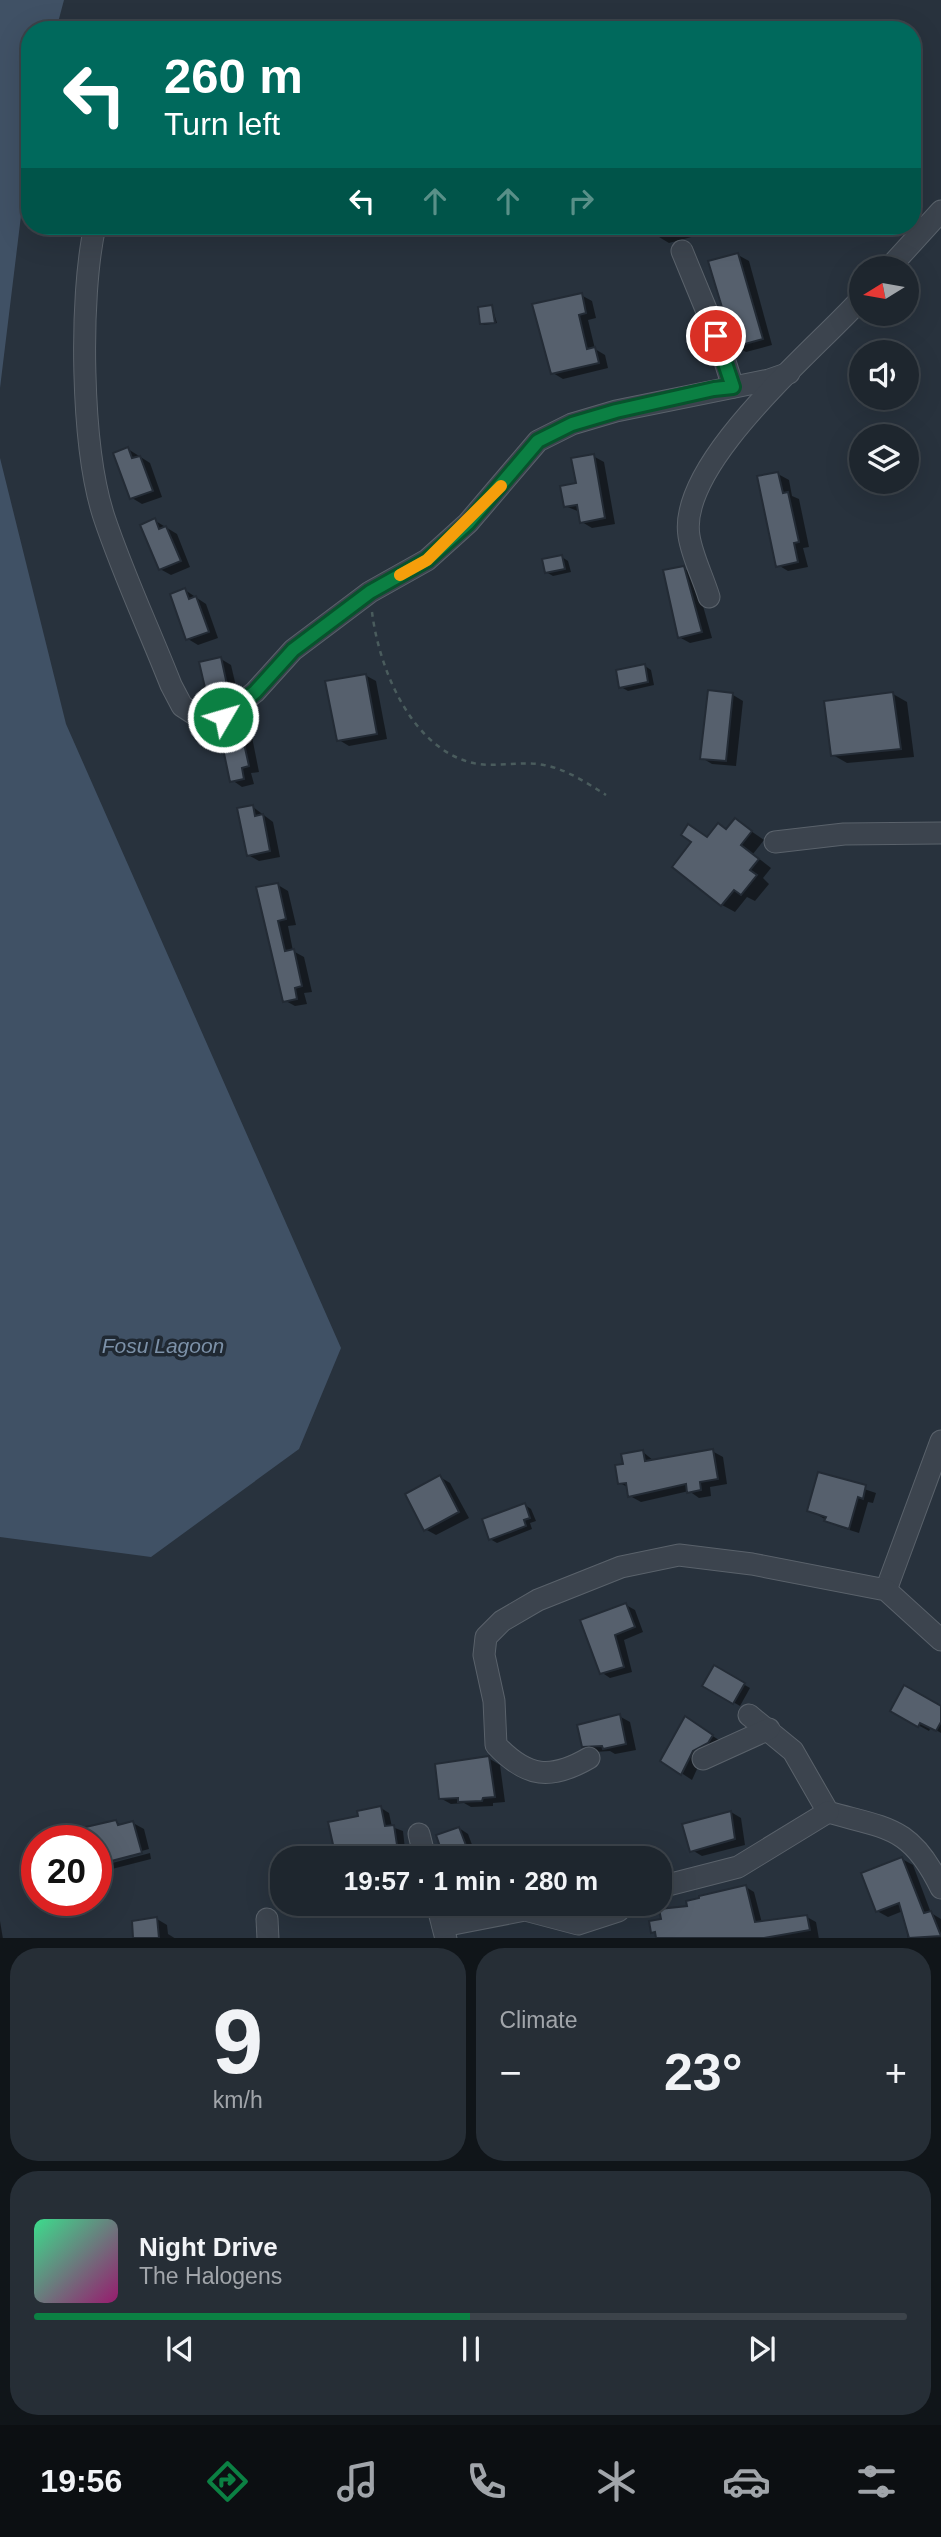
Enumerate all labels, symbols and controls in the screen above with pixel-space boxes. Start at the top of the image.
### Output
icon: left [49,49,140,140]
text: 260 m [164,49,303,103]
text: Turn left [164,106,280,142]
icon: left [343,182,381,220]
icon: ahead [416,182,454,220]
icon: ahead [489,182,527,220]
icon: right [562,182,600,220]
north arrow [849,256,919,326]
map controls [849,256,919,494]
pin [686,306,746,366]
icon: arrive [697,317,735,355]
button: sound [849,340,919,410]
button: layers [849,424,919,494]
position arrow [186,680,260,754]
water label: Fosu Lagoon [102,1334,224,1357]
speed limit sign: 20 [21,1825,112,1916]
text: 19:57 · 1 min · 280 m [344,1866,598,1896]
text: 9 [212,1991,263,2092]
text: Climate [500,2007,577,2033]
text: 23° [664,2043,743,2101]
text: − [500,2052,522,2094]
text: + [885,2052,907,2094]
text: km/h [213,2087,263,2113]
text: Night Drive [139,2232,278,2262]
text: The Halogens [139,2263,282,2289]
icon: previous [161,2330,199,2368]
icon: pause [452,2330,490,2368]
icon: next [743,2330,781,2368]
icon: directions [203,2457,252,2506]
icon: music [333,2457,382,2506]
icon: phone [462,2457,511,2506]
icon: climate [592,2457,641,2506]
icon: car [722,2457,771,2506]
icon: filters [852,2457,901,2506]
text: 19:56 [40,2463,122,2499]

